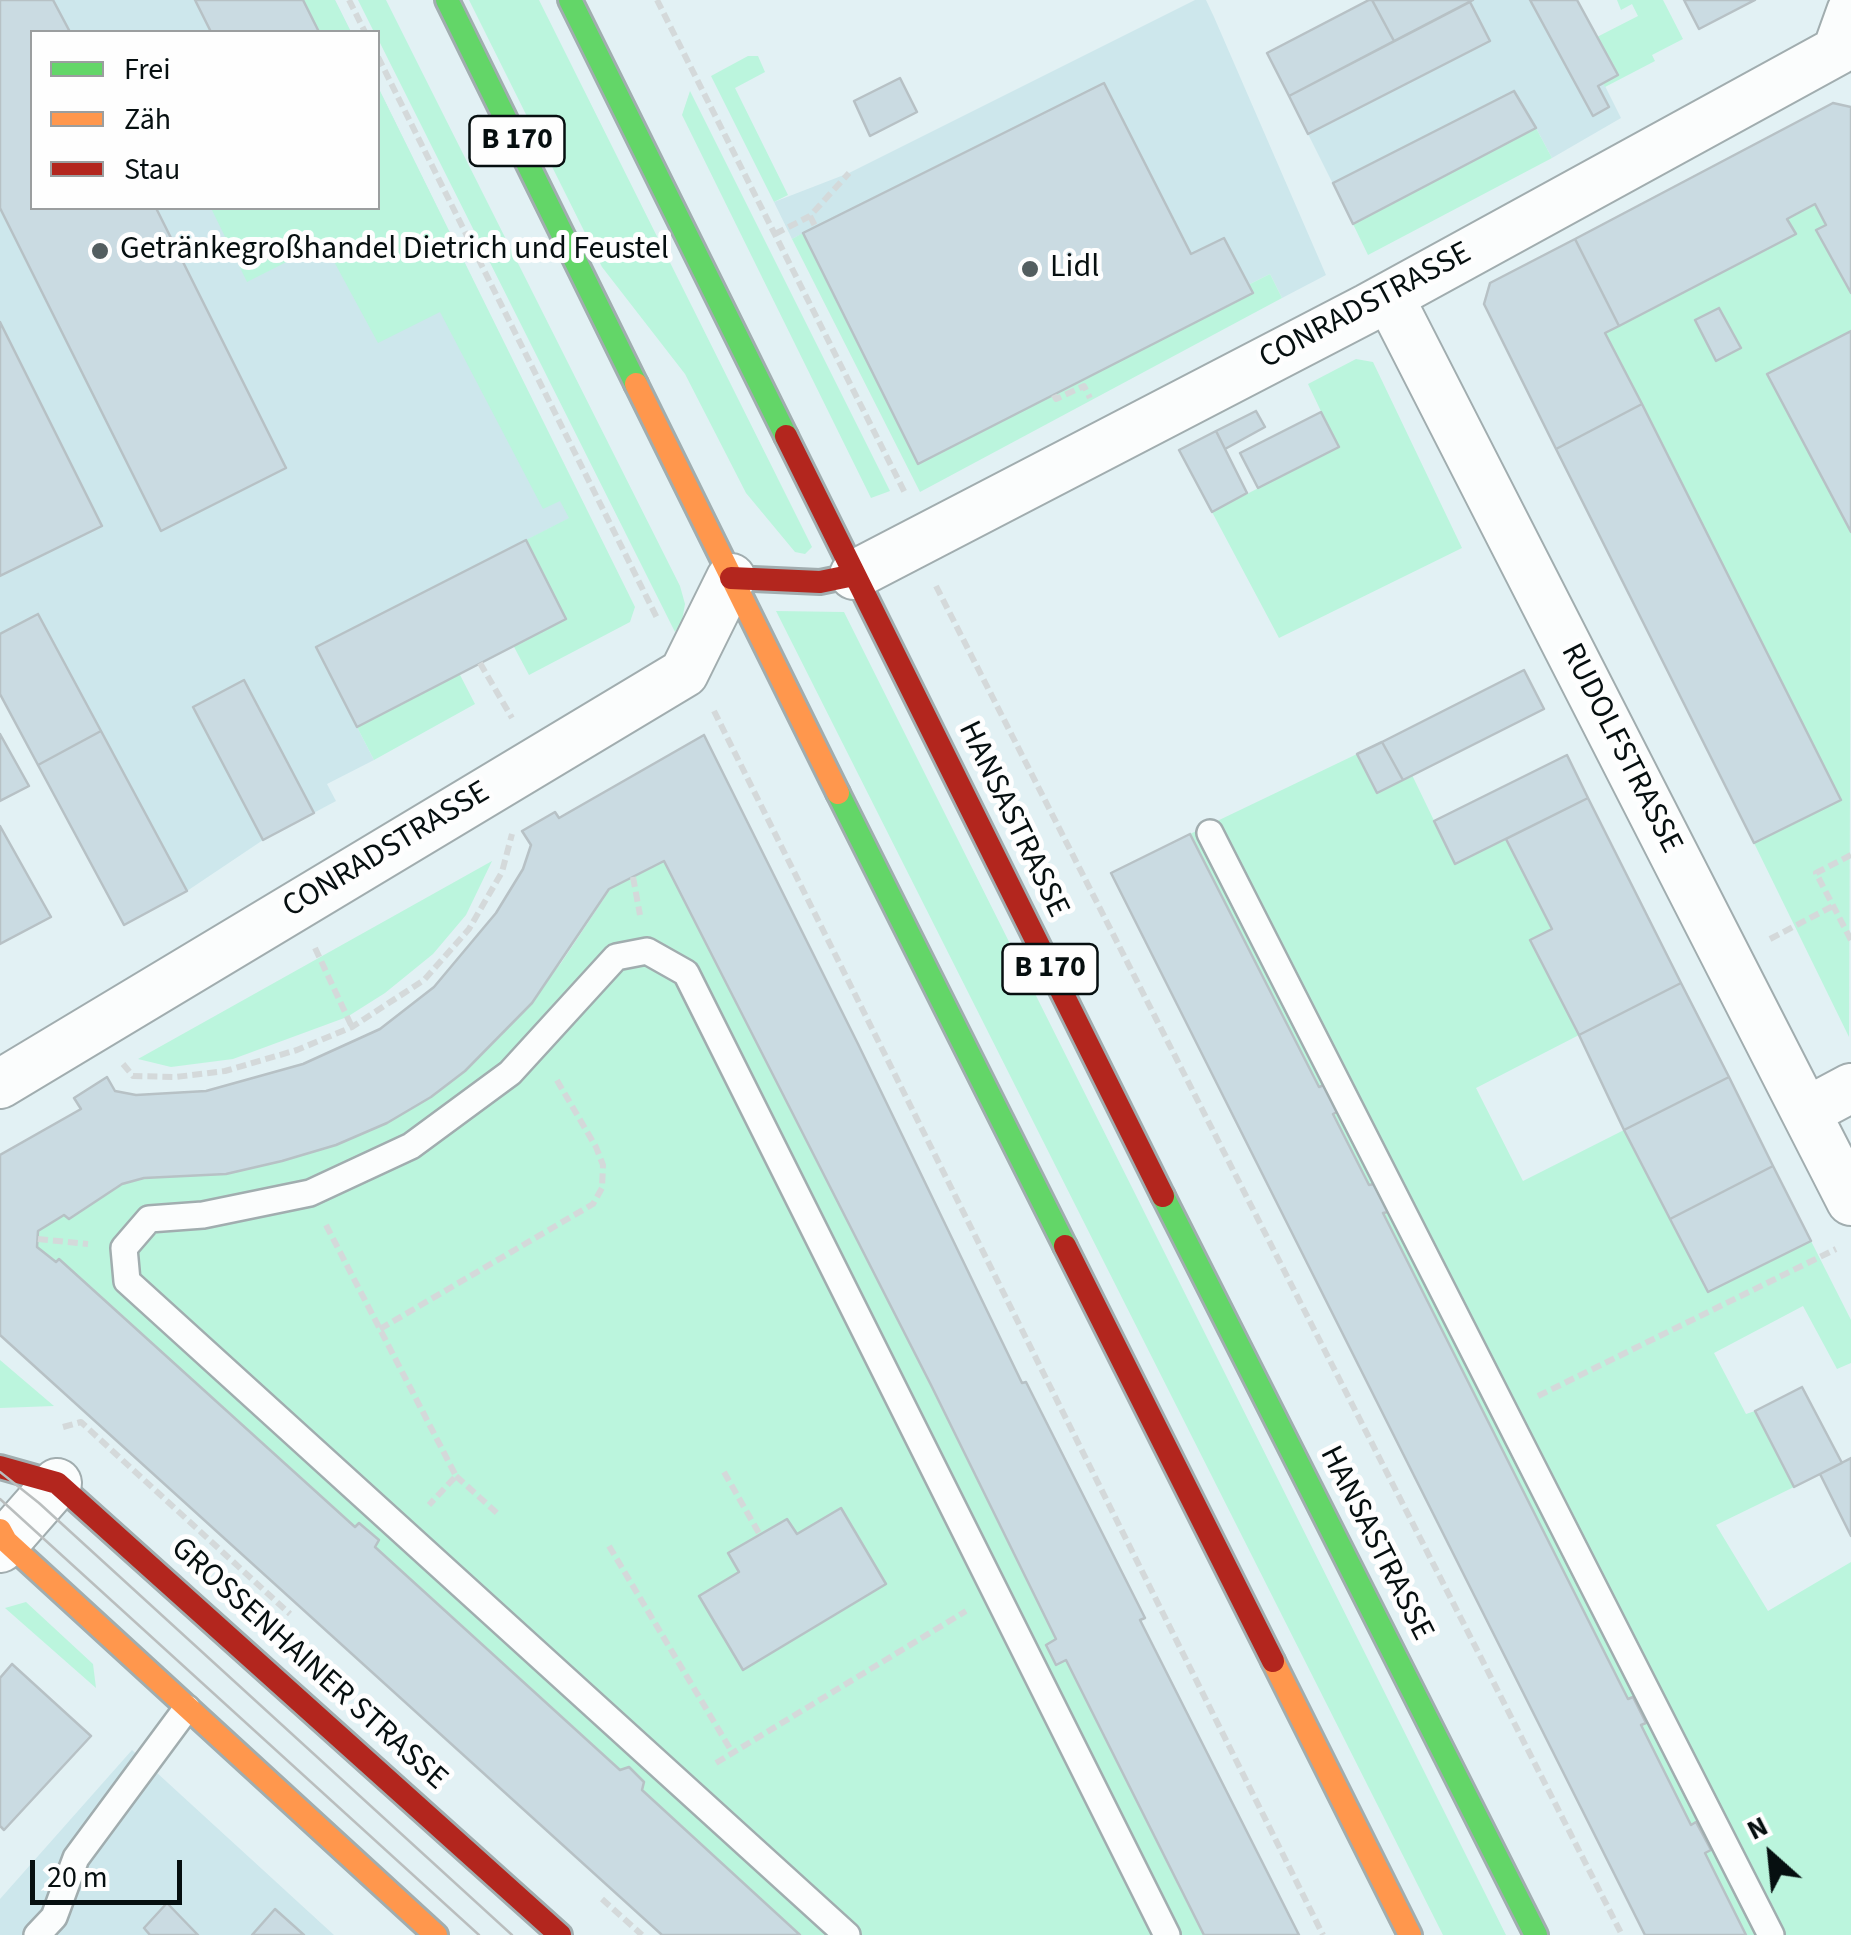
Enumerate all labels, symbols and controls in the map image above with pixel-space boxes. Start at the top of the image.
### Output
legend [30,30,380,210]
text: Frei [124,48,171,91]
text: Zäh [124,98,171,141]
road number: B 170 [470,116,564,166]
text: Stau [124,148,180,191]
place label: Getränkegroßhandel Dietrich und Feustel [120,232,669,270]
street label: CONRADSTRASSE [1254,235,1478,379]
marker: Getränkegroßhandel Dietrich und Feustel [89,240,111,262]
place label: Lidl [1050,250,1099,288]
marker: Lidl [1019,258,1041,280]
street label: RUDOLFSTRASSE [1551,638,1689,860]
street label: HANSASTRASSE [948,716,1076,924]
street label: CONRADSTRASSE [277,774,497,928]
road number: B 170 [1002,944,1098,994]
street label: HANSASTRASSE [1310,1440,1440,1648]
street label: GROSSENHAINER STRASSE [162,1531,454,1799]
north arrow [1721,1805,1821,1905]
text: N [1740,1806,1775,1850]
scale bar [35,1840,188,1902]
text: 20 m [47,1856,108,1899]

